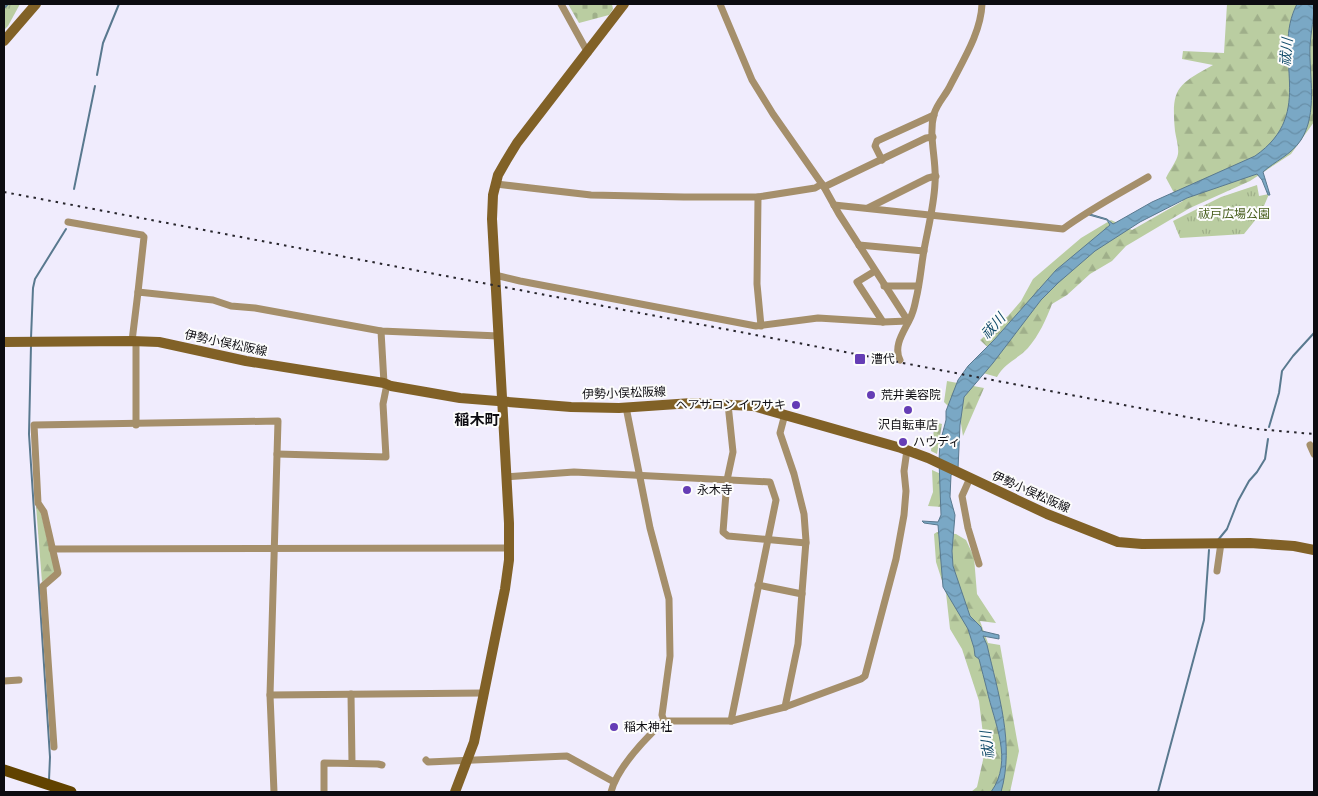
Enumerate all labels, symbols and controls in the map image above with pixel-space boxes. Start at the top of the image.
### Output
water label: 祓川 [1276,35,1296,67]
park label: 祓戸広場公園 [1198,206,1270,221]
water label: 祓川 [977,308,1010,342]
street label: 伊勢小俣松阪線 [183,326,269,359]
place label: 漕代 [871,351,895,366]
marker: 漕代 [853,352,867,366]
street label: 伊勢小俣松阪線 [582,384,666,401]
place label: 荒井美容院 [881,387,941,402]
marker: 荒井美容院 [865,389,877,401]
place label: ヘアサロン イワサキ [675,397,786,412]
marker: ヘアサロン イワサキ [790,399,802,411]
marker: 沢自転車店 [902,404,914,416]
district label: 稲木町 [454,410,500,429]
place label: 沢自転車店 [878,417,938,432]
place label: ハウディ [913,434,960,449]
marker: ハウディ [897,436,909,448]
street label: 伊勢小俣松阪線 [990,468,1073,515]
place label: 永木寺 [697,482,733,497]
marker: 永木寺 [681,484,693,496]
place label: 稲木神社 [624,719,672,734]
marker: 稲木神社 [608,721,620,733]
water label: 祓川 [976,728,998,760]

